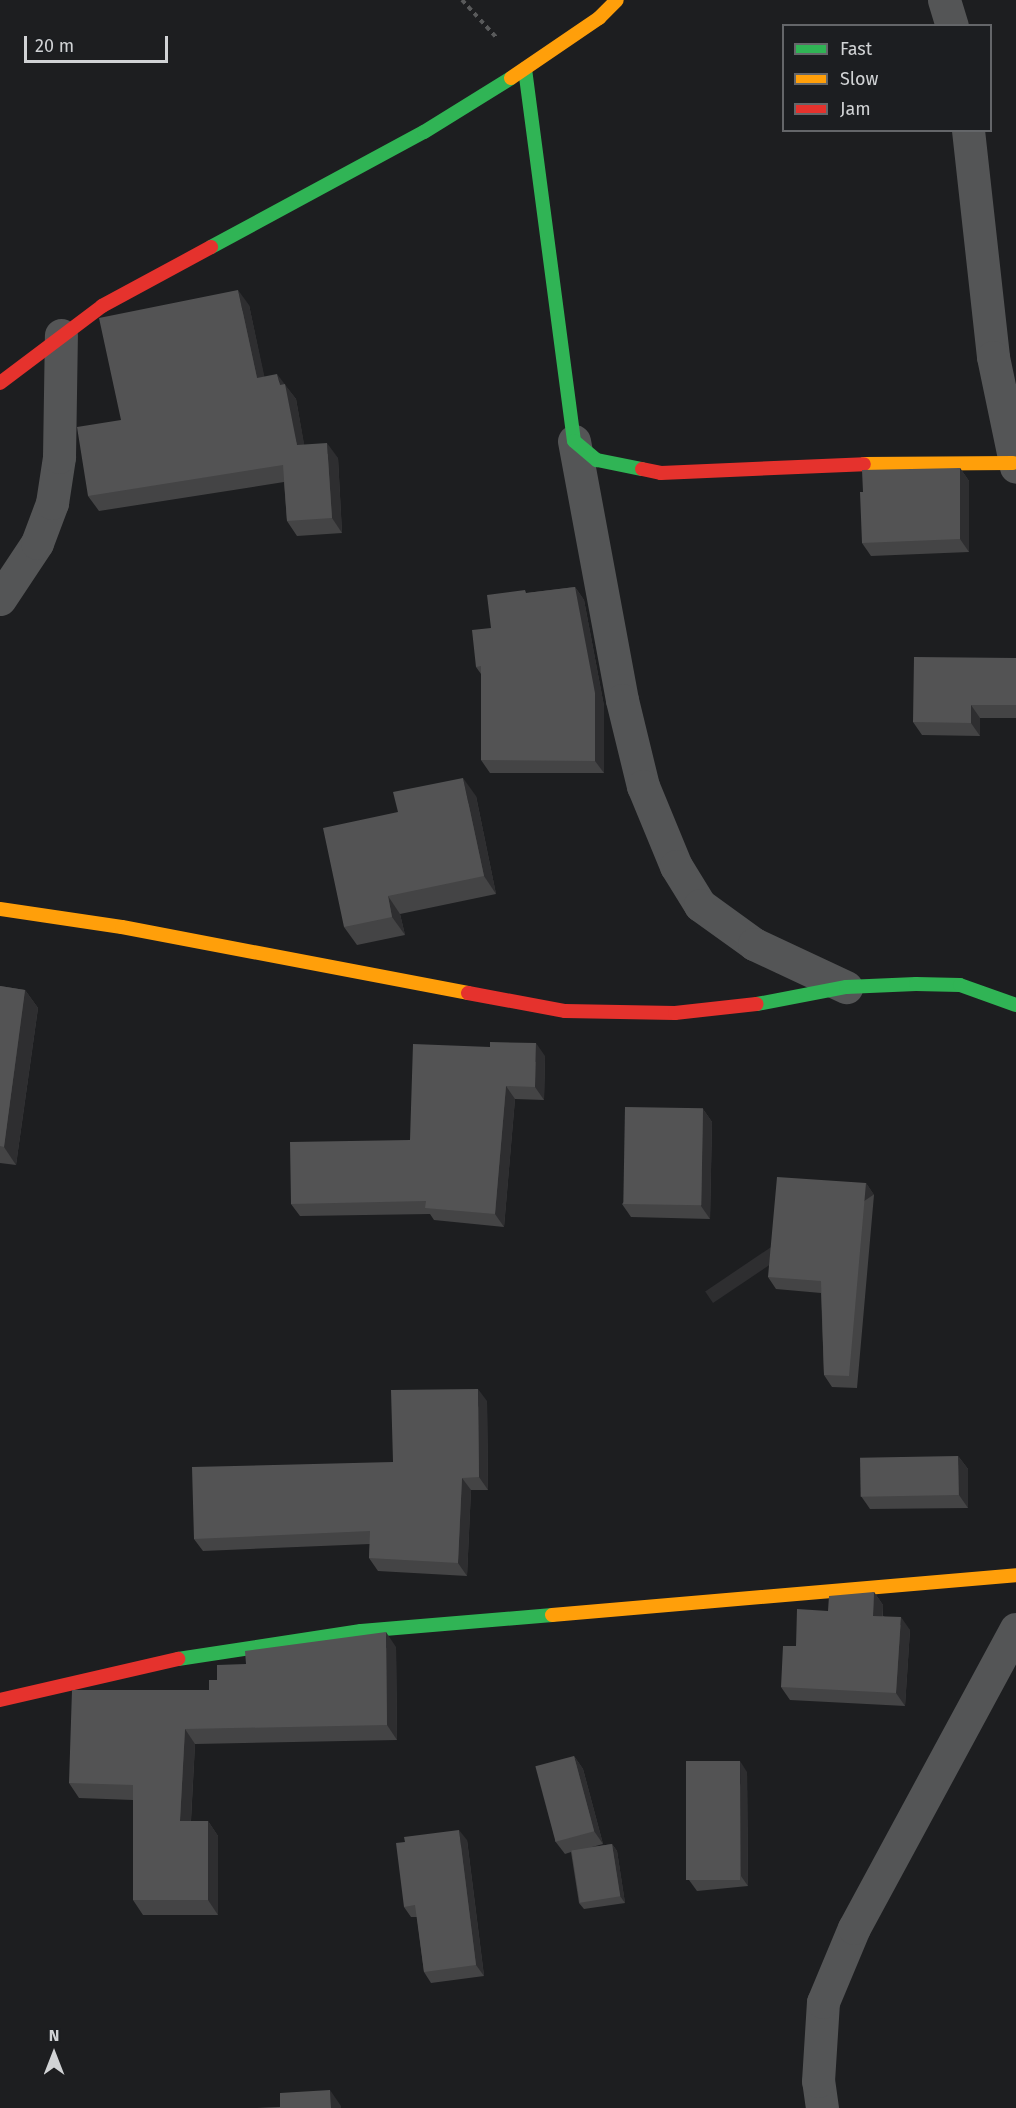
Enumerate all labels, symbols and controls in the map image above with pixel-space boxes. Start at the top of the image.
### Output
scale bar [27,24,171,62]
legend [782,24,992,132]
text: 20 m [35,35,74,57]
text: Fast [840,38,872,60]
text: Slow [840,68,878,90]
text: Jam [840,98,871,120]
north arrow [24,2024,84,2084]
text: N [49,2026,59,2045]

